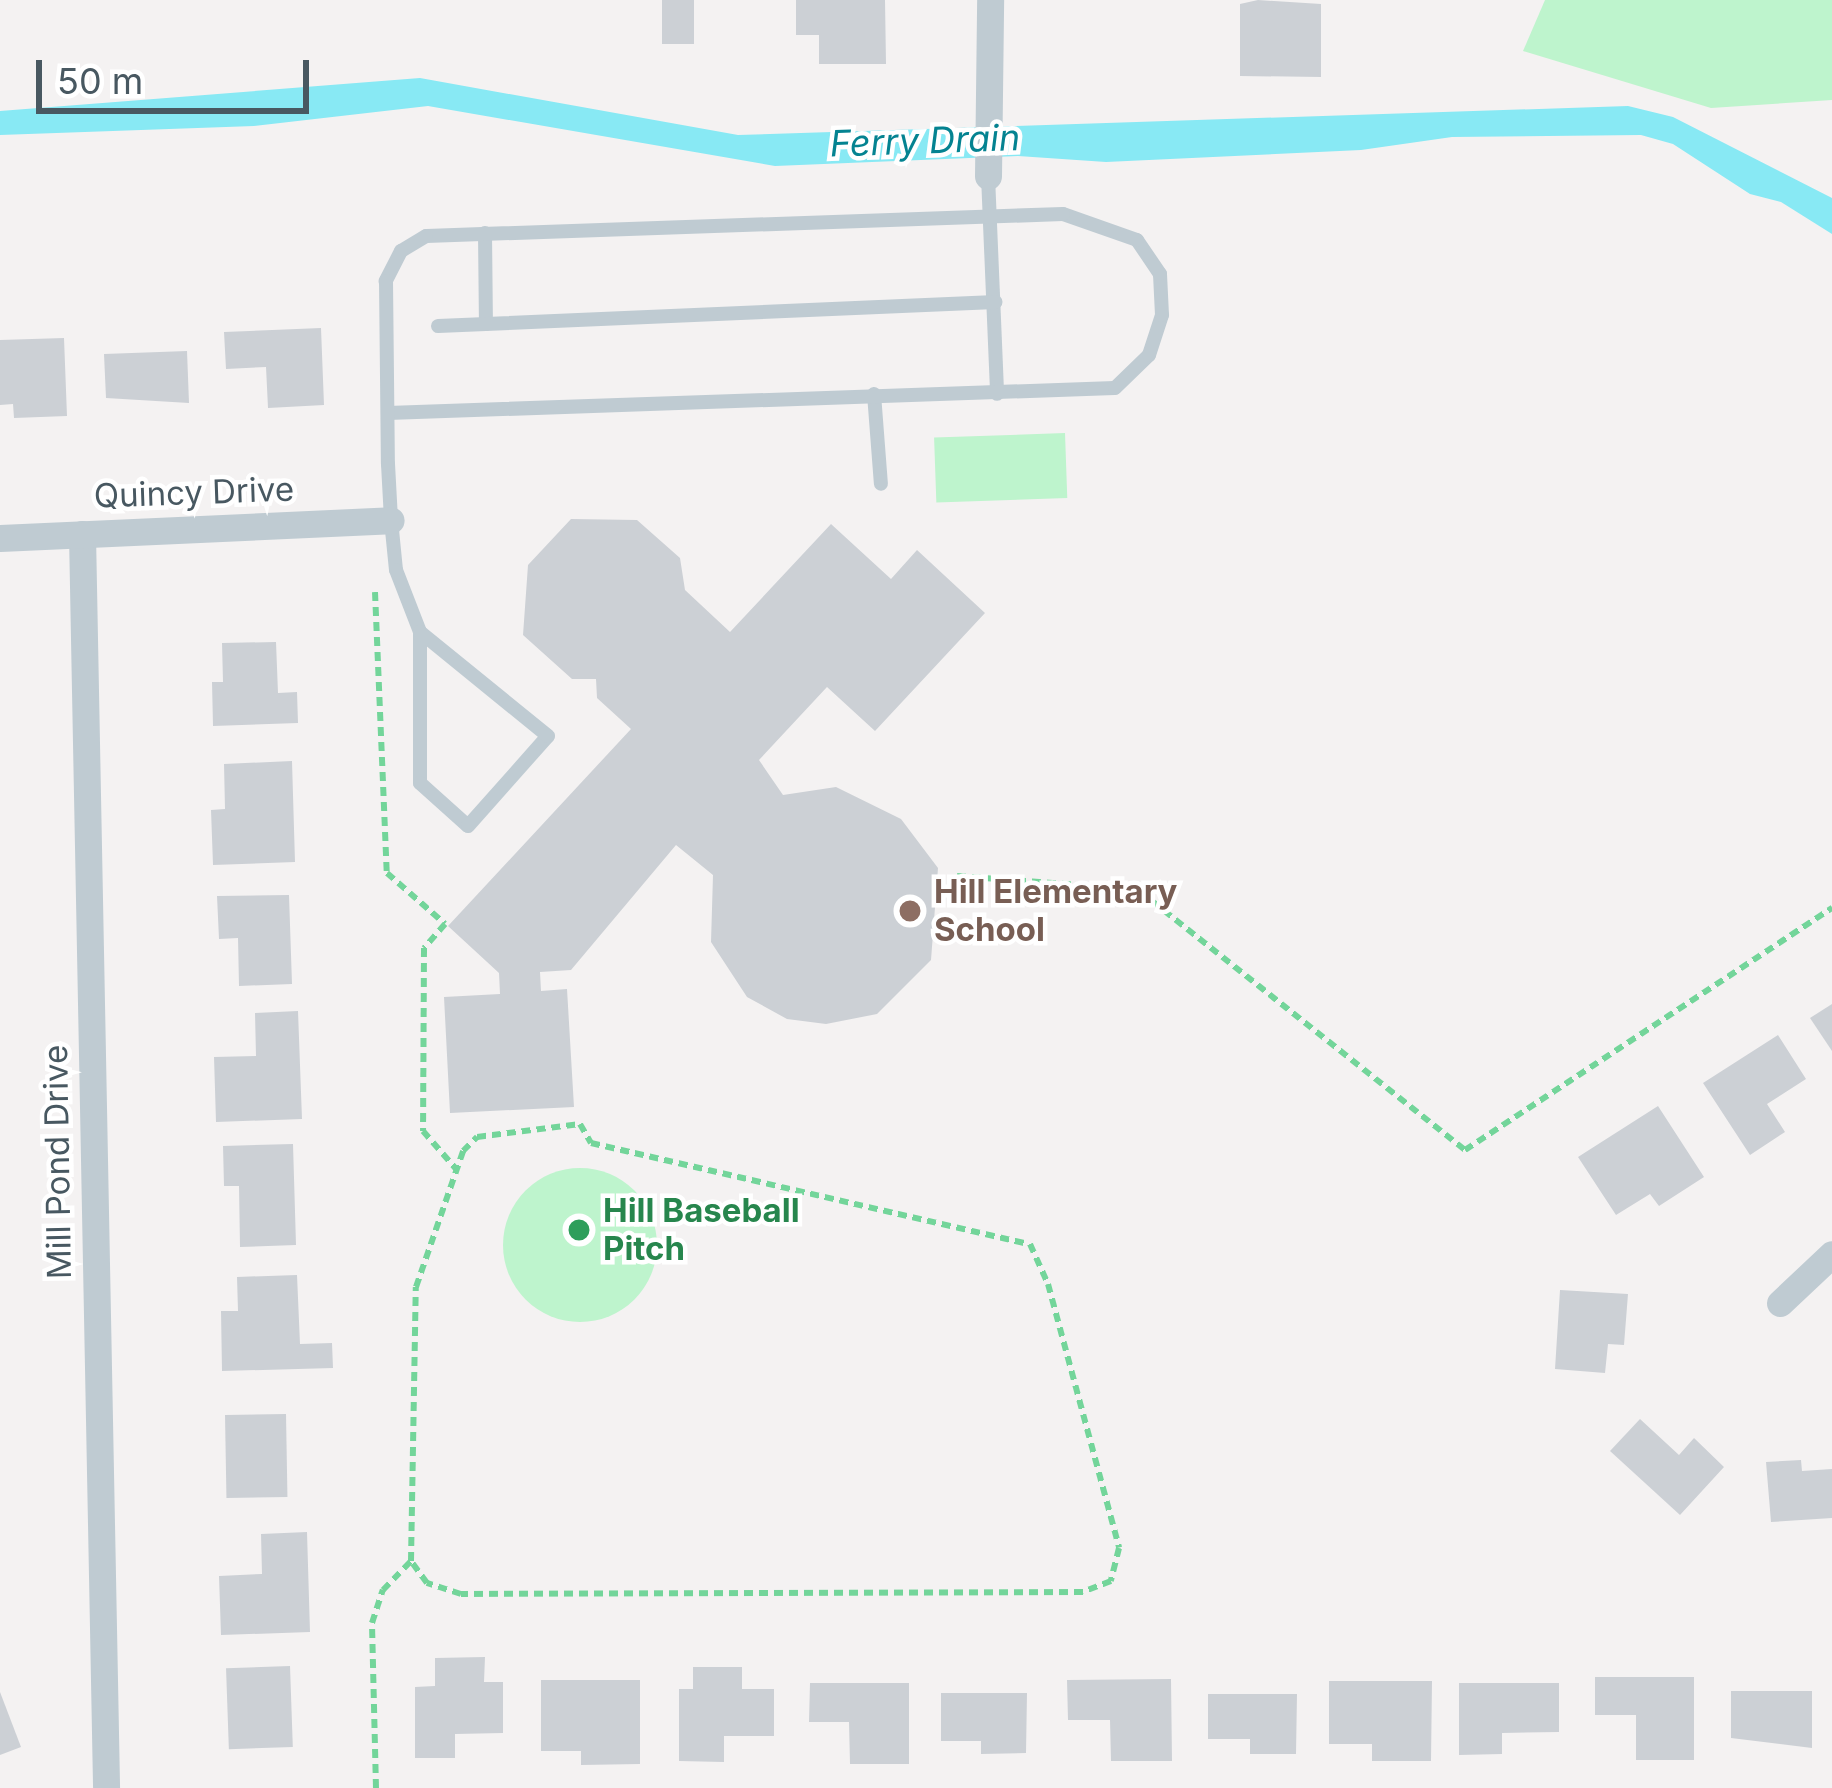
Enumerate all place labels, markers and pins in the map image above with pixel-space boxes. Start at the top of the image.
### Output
place label: Hill Elementary School [934,872,1177,950]
marker: Hill Elementary School [897,898,923,924]
place label: Hill Baseball Pitch [603,1191,800,1269]
marker: Hill Baseball Pitch [566,1217,592,1243]

